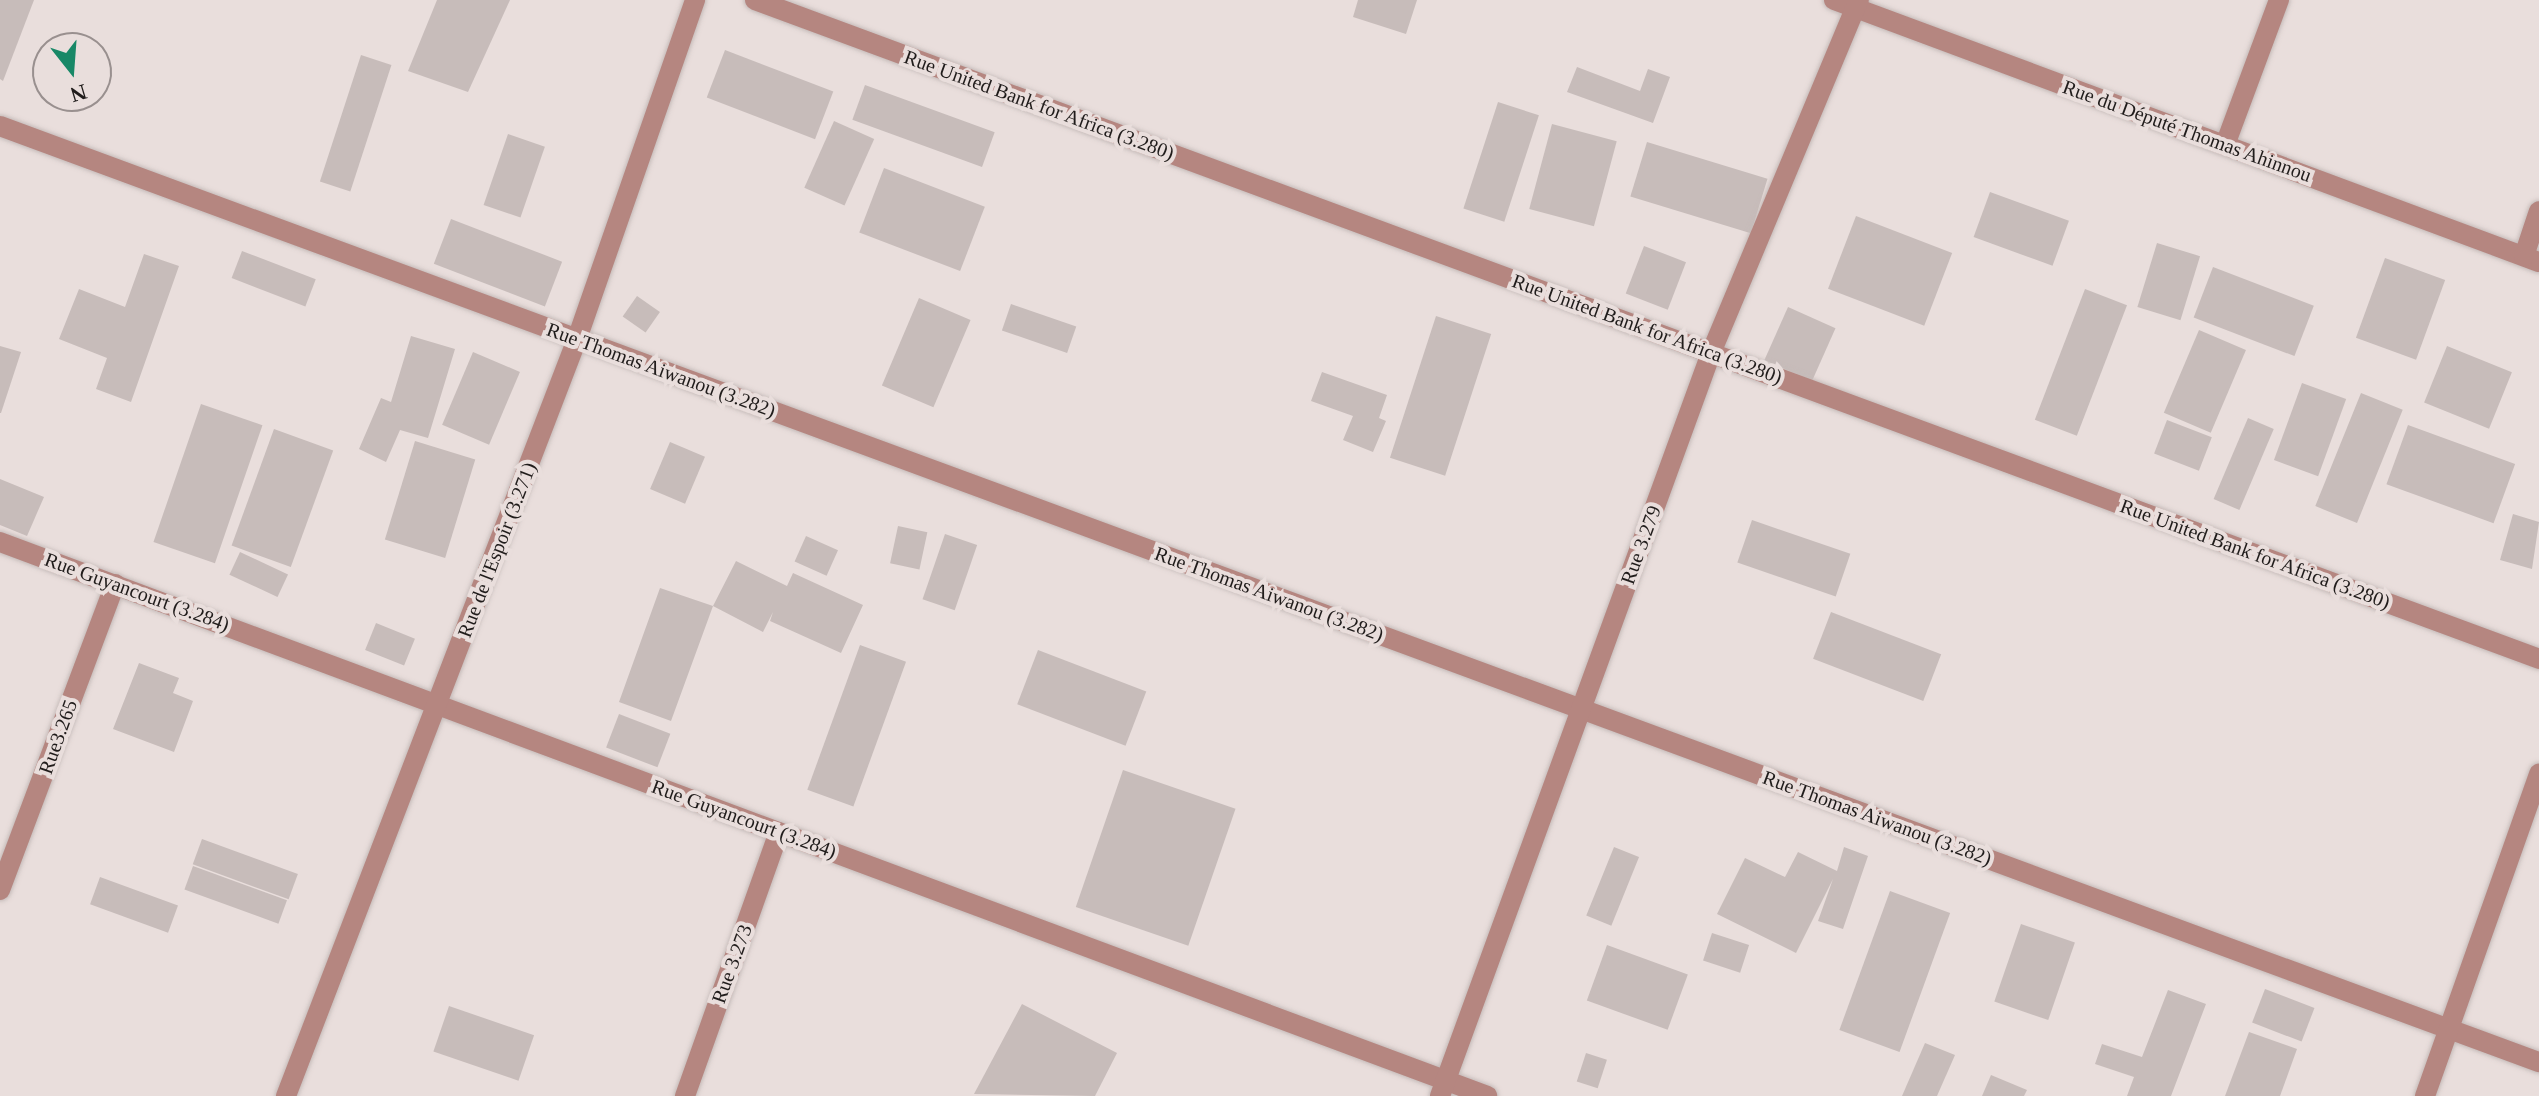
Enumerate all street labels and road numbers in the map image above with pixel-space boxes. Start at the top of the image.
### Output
street label: Rue United Bank for Africa (3.280) [900,45,1178,165]
street label: Rue du Député Thomas Ahinnou [2059,75,2315,187]
street label: Rue United Bank for Africa (3.280) [1508,269,1786,389]
street label: Rue Thomas Aiwanou (3.282) [543,317,779,423]
street label: Rue de l'Espoir (3.271) [453,459,541,641]
street label: Rue United Bank for Africa (3.280) [2116,494,2394,614]
street label: Rue 3.279 [1616,502,1666,588]
street label: Rue Thomas Aiwanou (3.282) [1151,541,1387,647]
street label: Rue Guyancourt (3.284) [41,547,233,637]
street label: Rue3.265 [34,697,82,777]
street label: Rue Thomas Aiwanou (3.282) [1759,765,1995,871]
street label: Rue Guyancourt (3.284) [648,774,840,864]
street label: Rue 3.273 [707,921,757,1007]

